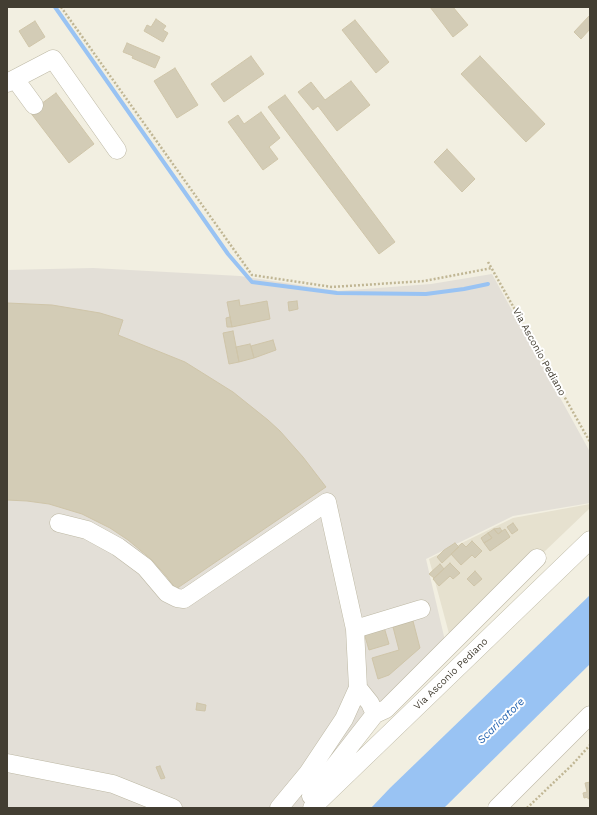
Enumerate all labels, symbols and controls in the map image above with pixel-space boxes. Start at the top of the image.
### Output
street label: Via Asconio Pediano [510,306,568,398]
street label: Via Asconio Pediano [411,635,491,713]
water label: Scaricatore [475,695,527,747]

